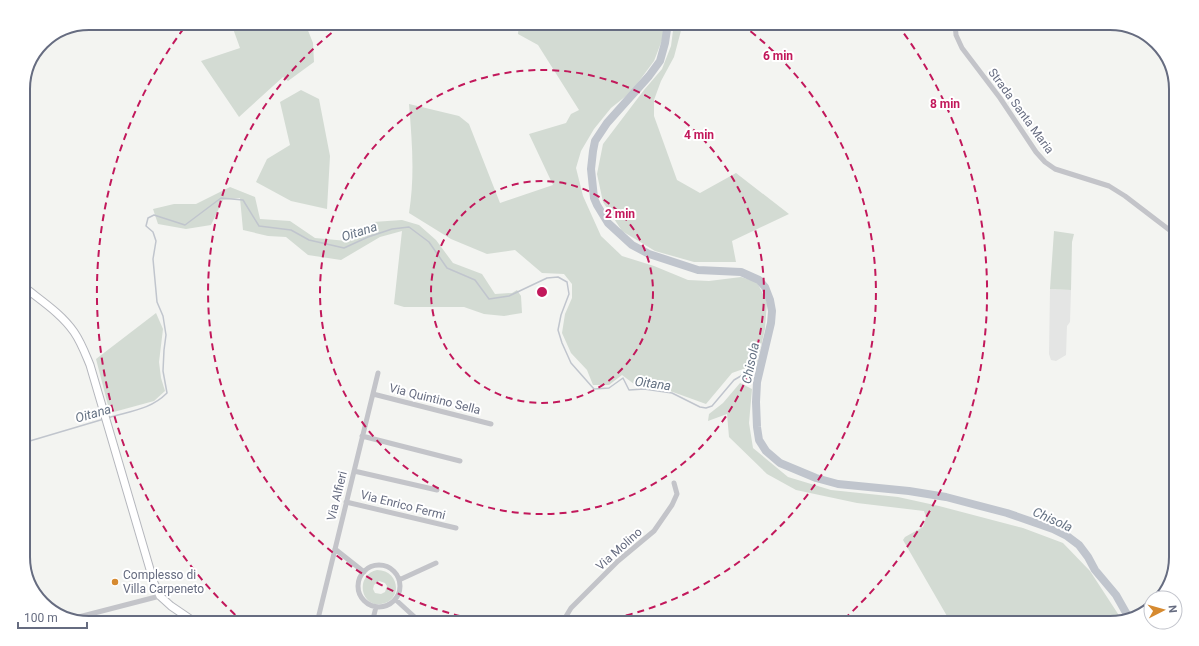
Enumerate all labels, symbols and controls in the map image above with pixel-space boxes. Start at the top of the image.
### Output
text: 6 min [763,49,793,63]
street label: Strada Santa Maria [985,66,1057,156]
text: 8 min [930,97,960,111]
text: 4 min [684,128,714,142]
text: 2 min [605,207,635,221]
water label: Oitana [339,219,379,244]
centre of rings [535,285,549,299]
water label: Chisola [739,341,762,385]
water label: Oitana [634,374,672,393]
street label: Via Quintino Sella [388,381,482,417]
water label: Oitana [73,401,113,426]
street label: Via Alfieri [324,470,350,522]
street label: Via Enrico Fermi [359,488,447,522]
water label: Chisola [1031,504,1075,535]
street label: Via Molino [593,525,645,573]
place label: Complesso di Villa Carpeneto [123,568,204,596]
marker: Complesso di Villa Carpeneto [110,577,120,587]
north arrow [1143,590,1183,630]
scale bar [18,604,87,630]
text: N [1166,604,1179,614]
text: 100 m [24,611,58,625]

